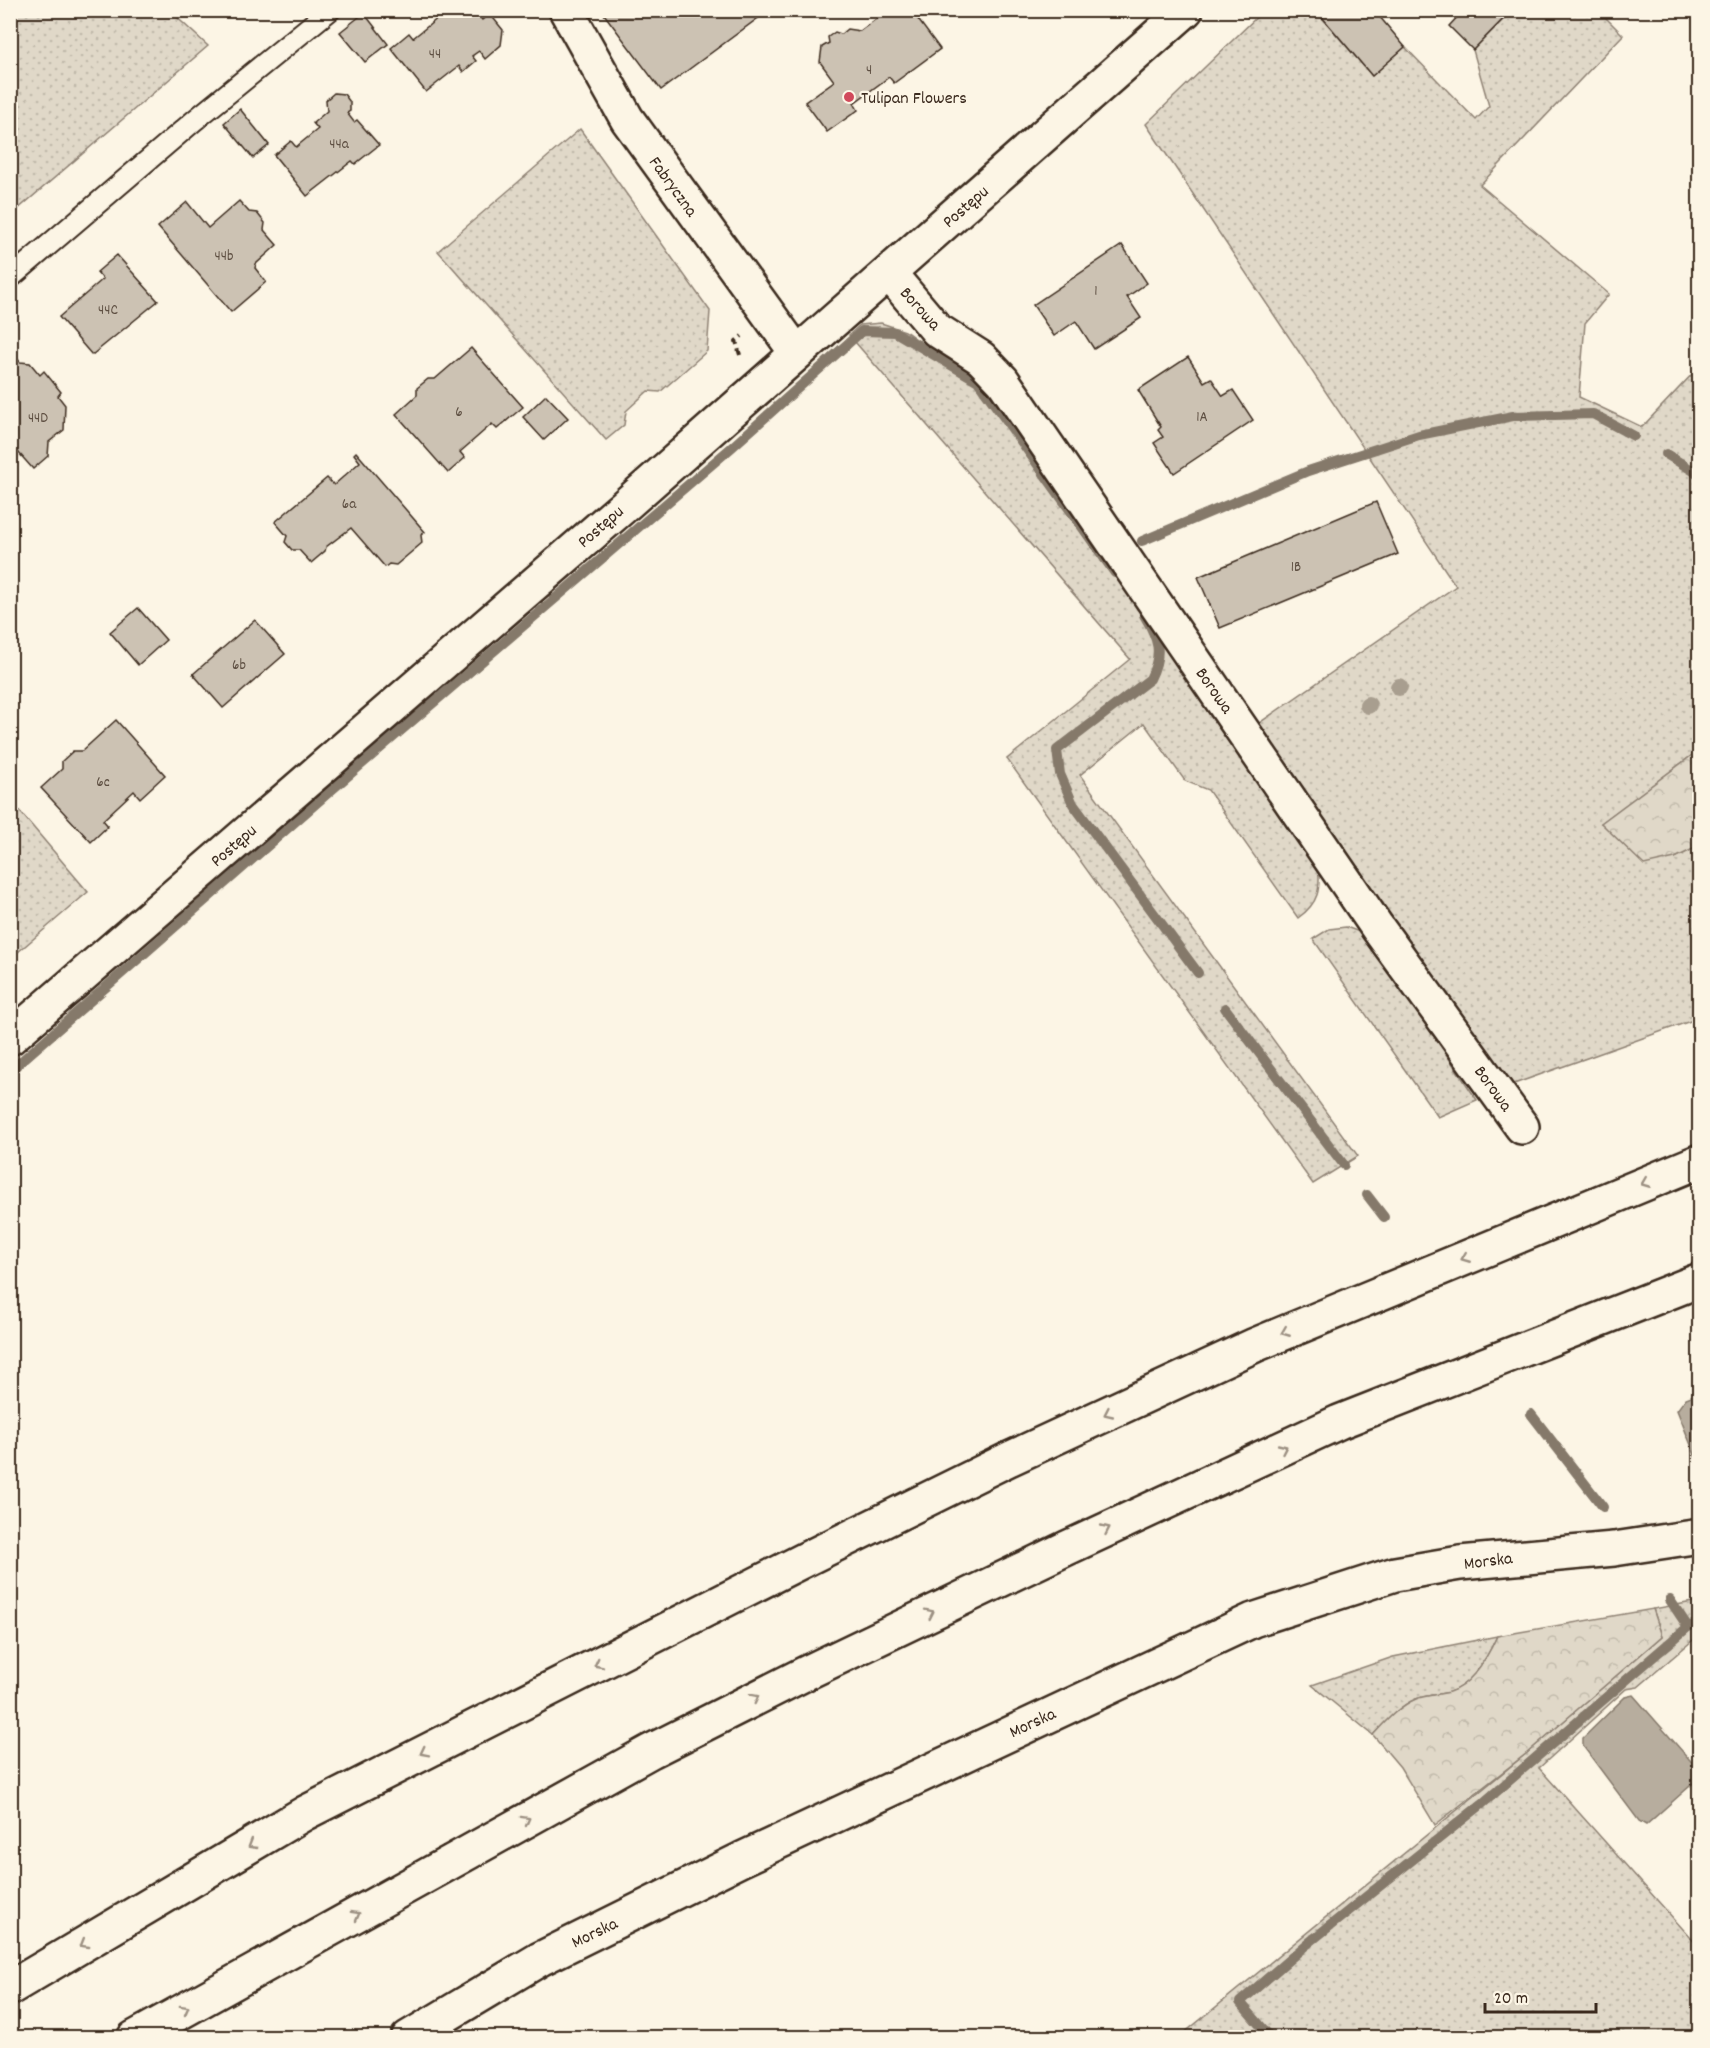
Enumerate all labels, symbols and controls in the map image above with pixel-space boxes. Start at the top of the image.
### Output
house number: 44 [429,44,441,66]
house number: 4 [866,60,872,82]
place label: Tulipan Flowers [861,87,967,112]
marker: Tulipan Flowers [842,90,856,104]
house number: 44a [329,134,350,156]
street label: Fabryczna [642,152,703,223]
street label: Postępu [938,181,995,235]
house number: 44b [215,246,233,268]
house number: 1 [1094,281,1098,303]
street label: Borowa [893,282,946,337]
house number: 44C [98,300,118,322]
house number: 6 [455,402,463,424]
house number: 1A [1196,407,1208,429]
house number: 44D [28,408,48,430]
house number: 6a [342,494,357,516]
street label: Postępu [573,501,630,555]
house number: 1B [1291,557,1301,579]
house number: 6b [232,655,246,677]
street label: Borowa [1188,663,1238,720]
house number: 6c [96,772,110,794]
street label: Postępu [206,820,263,874]
street label: Borowa [1467,1061,1517,1118]
one-way arrow [1641,1176,1652,1188]
one-way arrow [1461,1251,1472,1263]
one-way arrow [1280,1325,1291,1337]
one-way arrow [1103,1406,1114,1418]
one-way arrow [1277,1443,1288,1455]
one-way arrow [1100,1525,1111,1537]
street label: Morska [1463,1547,1515,1578]
one-way arrow [924,1609,935,1620]
one-way arrow [593,1657,604,1668]
one-way arrow [749,1694,760,1706]
street label: Morska [1006,1702,1061,1746]
one-way arrow [419,1745,430,1757]
one-way arrow [520,1816,530,1827]
one-way arrow [248,1837,258,1849]
one-way arrow [349,1910,360,1922]
street label: Morska [568,1912,623,1956]
one-way arrow [80,1937,90,1948]
scale bar [1485,1976,1596,2014]
text: 20 m [1494,1987,1528,2012]
one-way arrow [179,2005,189,2016]

